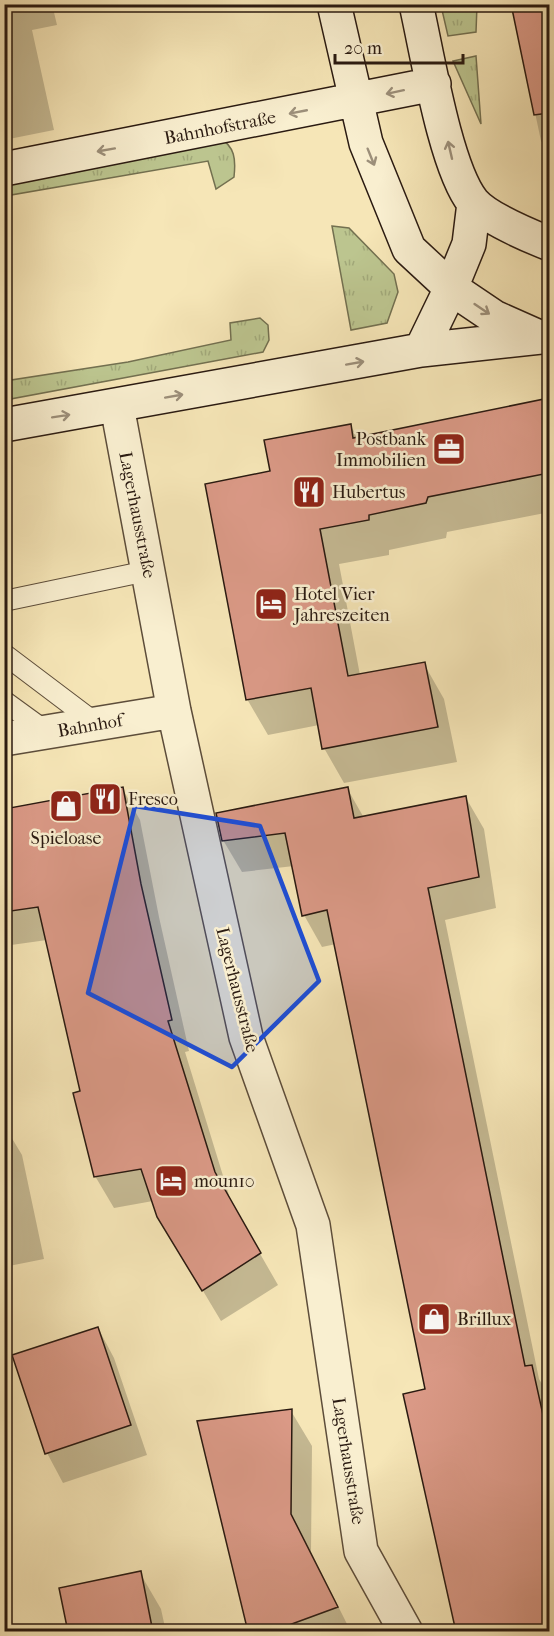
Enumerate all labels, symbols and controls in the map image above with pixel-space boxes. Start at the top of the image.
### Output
scale bar [335,27,462,65]
text: 20 m [344,38,382,59]
one-way arrow [385,87,405,98]
street label: Bahnhofstraße [162,107,278,149]
one-way arrow [288,107,308,118]
one-way arrow [444,141,455,160]
one-way arrow [97,145,117,156]
one-way arrow [366,147,377,165]
one-way arrow [474,303,490,315]
one-way arrow [345,357,364,368]
one-way arrow [164,390,184,401]
one-way arrow [50,410,70,421]
place label: Postbank Immobilien [336,429,427,471]
office icon: Postbank Immobilien [431,431,467,467]
street label: Lagerhausstraße [114,450,160,580]
restaurant icon: Hubertus [291,474,327,510]
place label: Hubertus [332,482,406,503]
place label: Hotel Vier Jahreszeiten [292,584,390,626]
hotel icon: Hotel Vier Jahreszeiten [253,586,289,622]
street label: Bahnhof [56,709,128,742]
restaurant icon: Fresco [87,781,123,817]
shop icon: Spieloase [48,788,84,824]
place label: Fresco [128,789,178,810]
place label: Spieloase [31,828,102,849]
street label: Lagerhausstraße [211,925,263,1055]
hotel icon: moun10 [153,1163,189,1199]
place label: moun10 [194,1171,255,1192]
shop icon: Brillux [416,1301,452,1337]
place label: Brillux [457,1309,512,1330]
street label: Lagerhausstraße [328,1396,368,1526]

